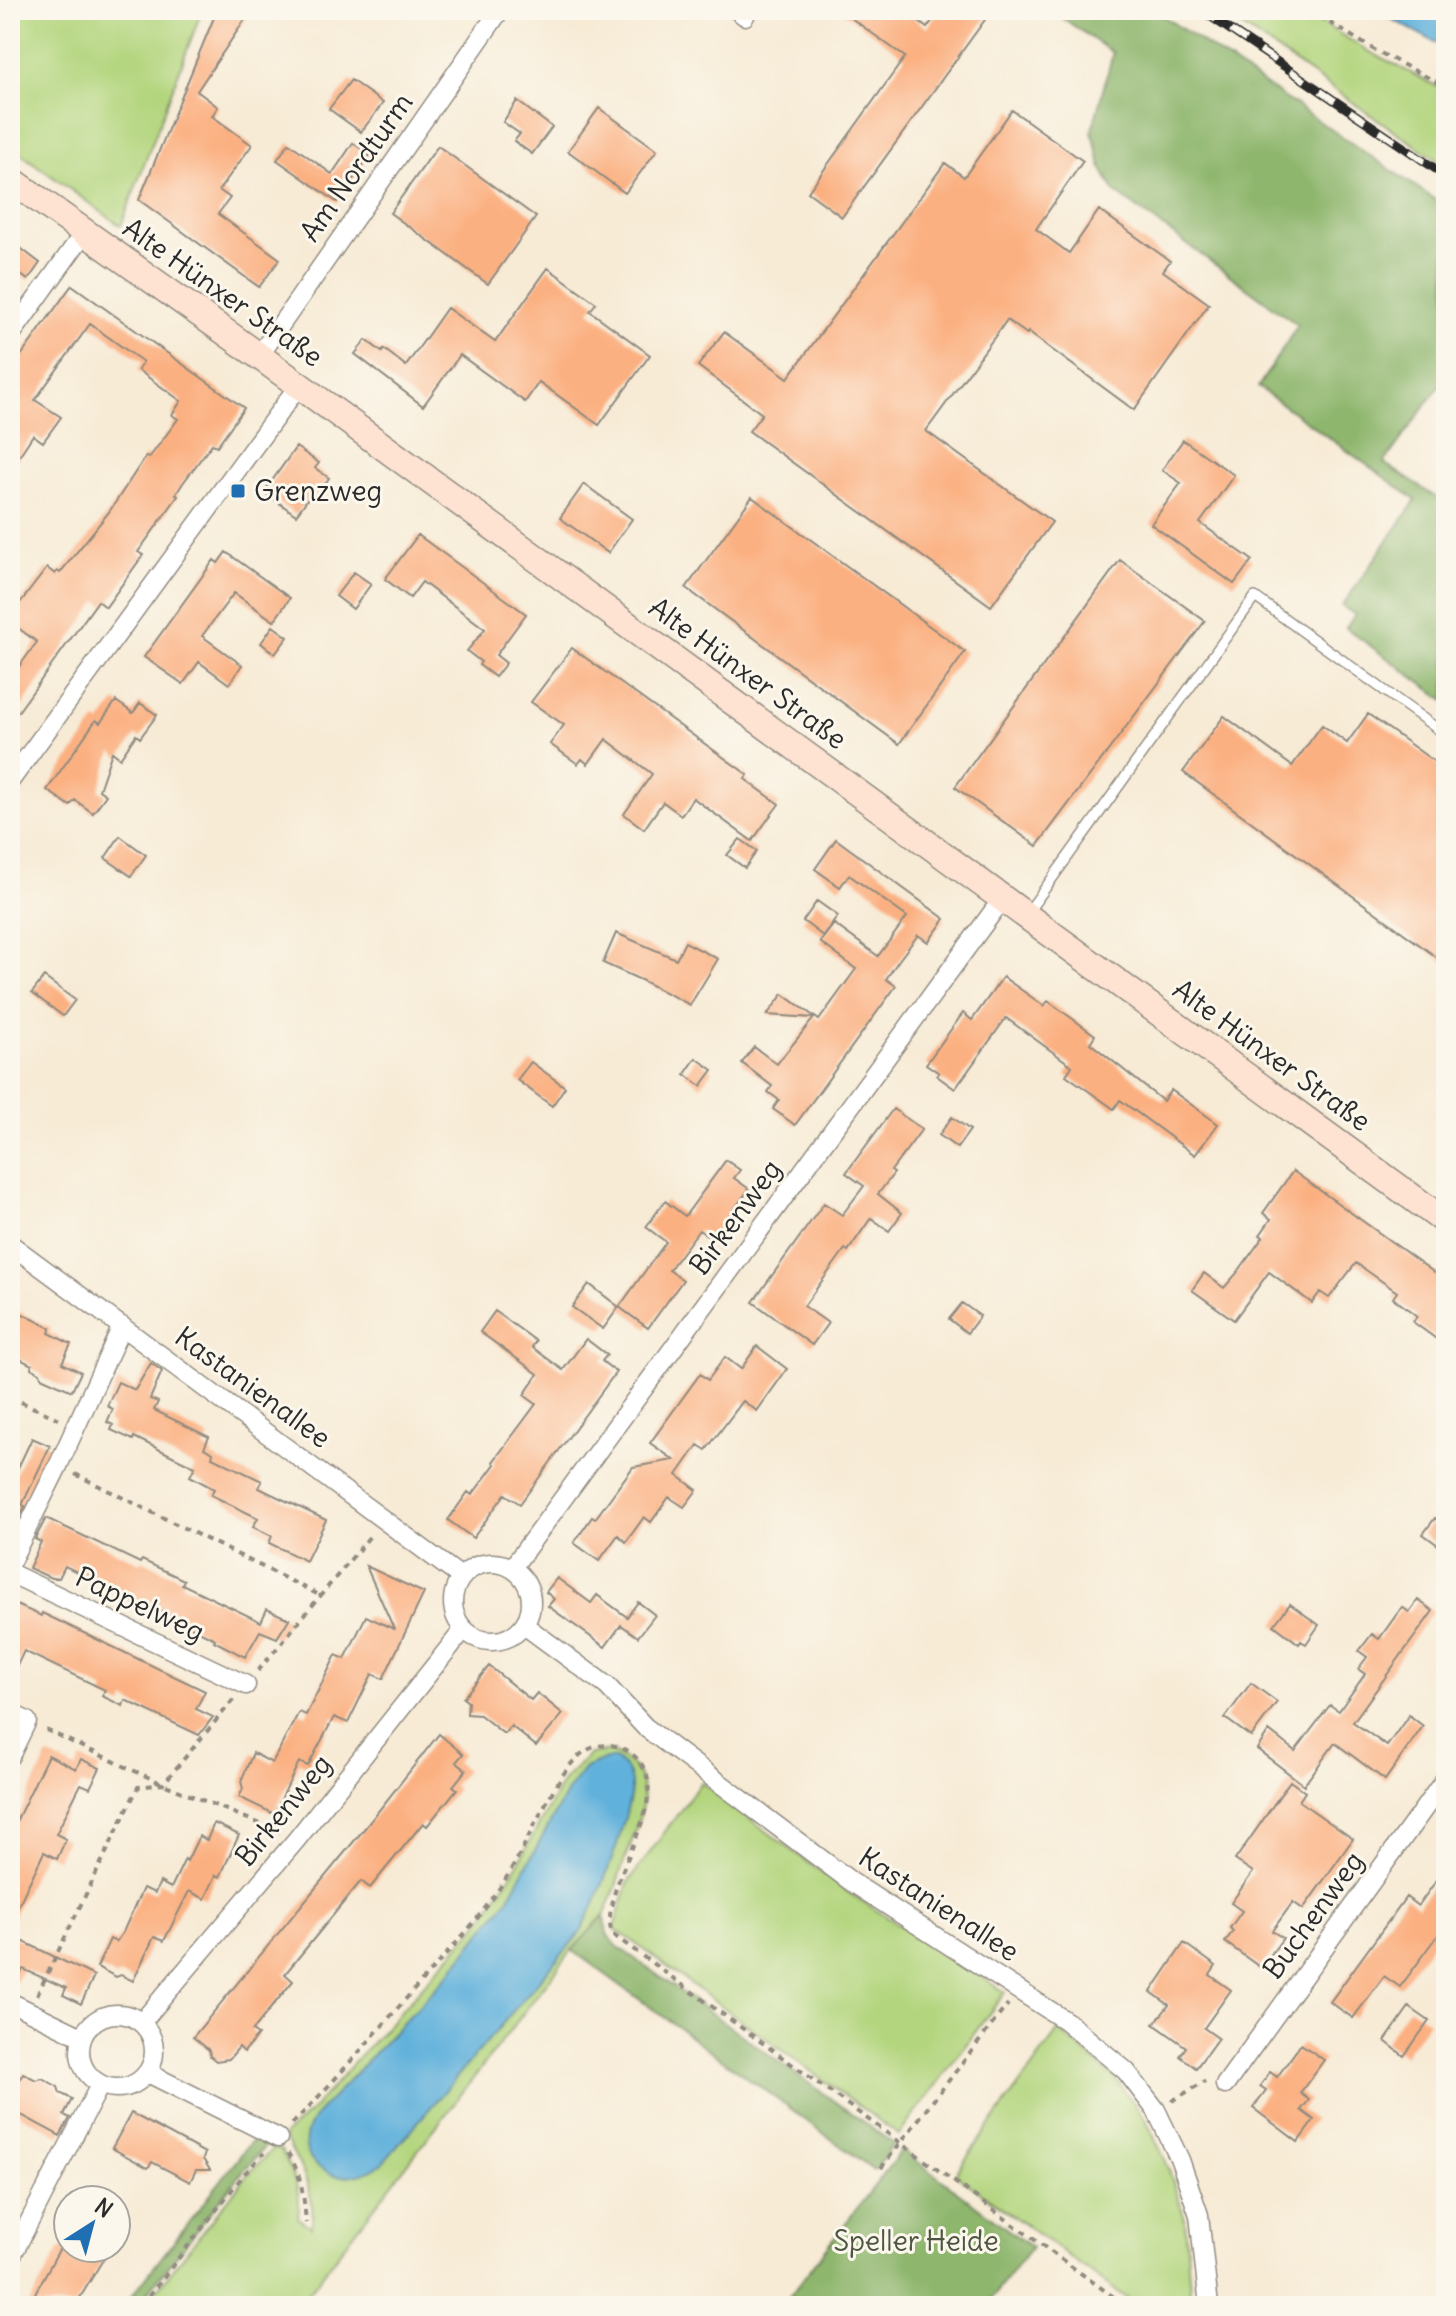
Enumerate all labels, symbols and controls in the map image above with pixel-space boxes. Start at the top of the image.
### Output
street label: Am Nordturm [292,86,420,248]
street label: Alte Hünxer Straße [116,210,330,374]
place label: Grenzweg [254,473,382,509]
marker: Grenzweg [229,482,247,500]
street label: Alte Hünxer Straße [642,589,854,757]
street label: Alte Hünxer Straße [1166,971,1378,1139]
street label: Birkenweg [681,1152,789,1282]
street label: Kastanienallee [168,1318,338,1456]
street label: Pappelweg [70,1558,210,1650]
street label: Birkenweg [227,1747,339,1873]
street label: Kastanienallee [852,1839,1026,1969]
street label: Buchenweg [1255,1844,1371,1986]
north arrow [52,2184,132,2264]
text: N [89,2192,118,2224]
park label: Speller Heide [833,2223,999,2259]

